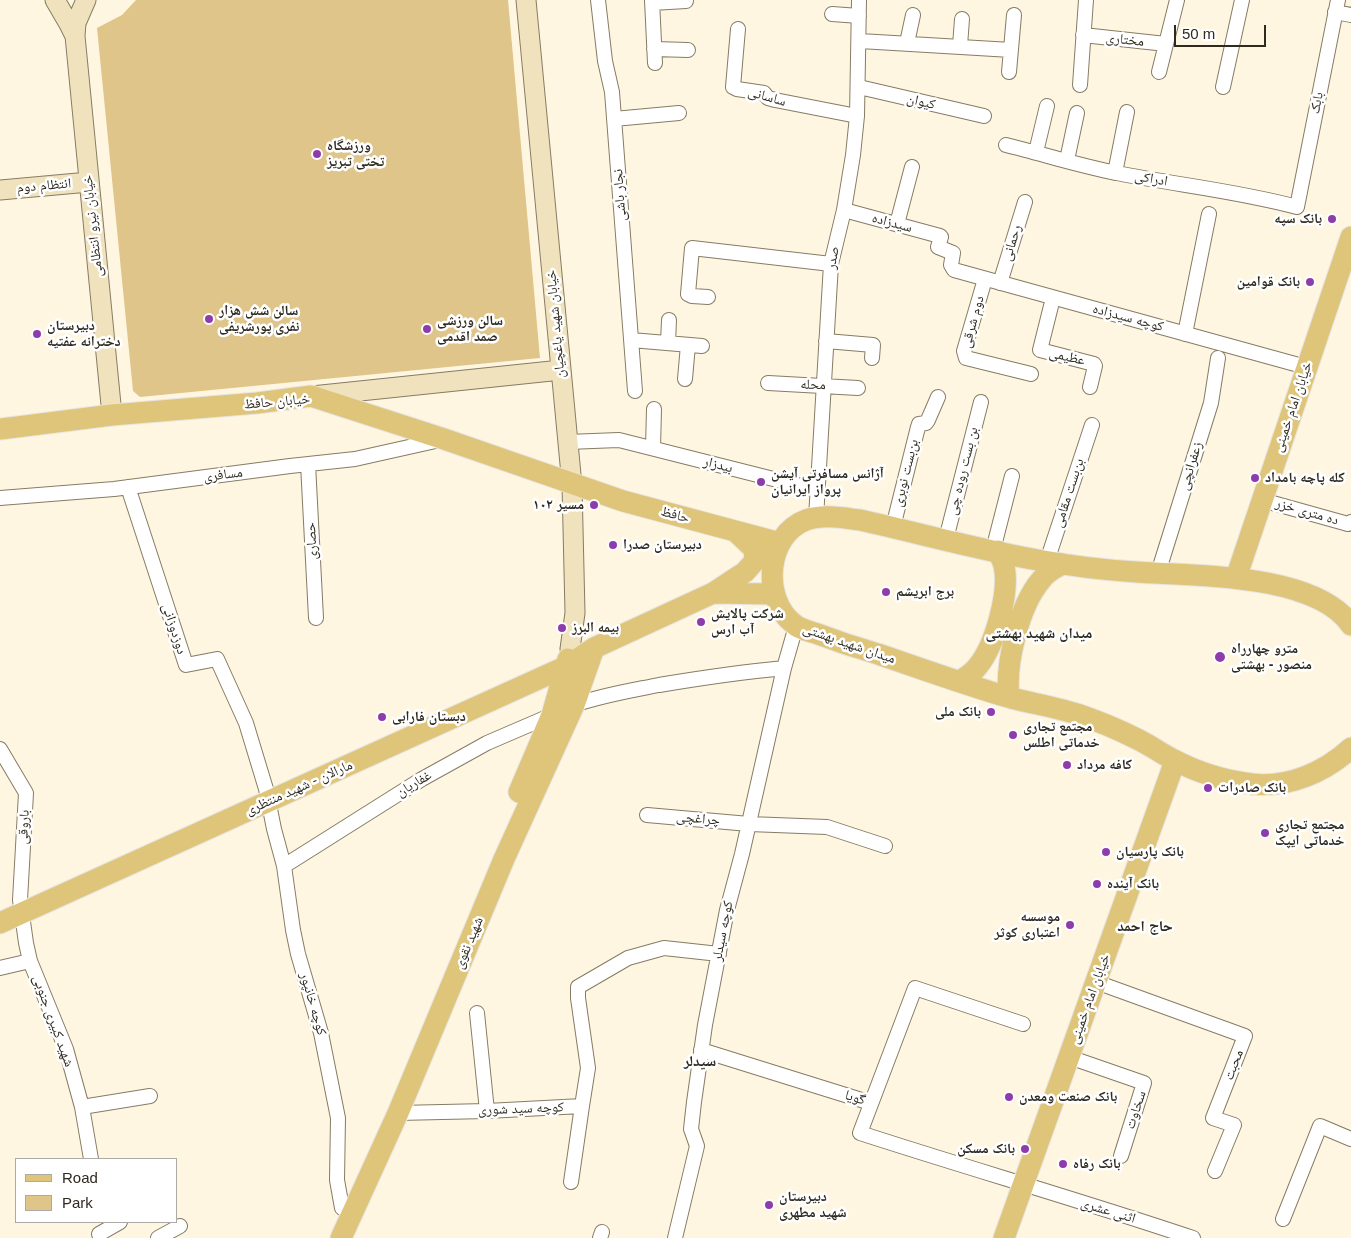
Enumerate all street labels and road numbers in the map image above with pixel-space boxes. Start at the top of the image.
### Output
street label: مختاری [1105,30,1145,50]
street label: ساسانی [746,84,788,110]
street label: کیوان [905,91,937,113]
street label: بابک [1307,91,1327,115]
street label: نجار باشی [610,168,630,222]
street label: ادراکی [1133,168,1169,190]
street label: خیابان نیرو انتظامی [79,174,107,278]
street label: انتظام دوم [16,175,72,197]
street label: سیدزاده [870,210,914,236]
street label: رحمانی [999,223,1025,263]
street label: صدر [823,245,843,271]
street label: خیابان شهید یاغچیان [543,269,569,379]
street label: دوم شرقی [958,294,988,350]
street label: کوچه سیدزاده [1091,300,1165,336]
street label: عظیمی [1047,345,1087,369]
street label: خیابان امام خمینی [1270,360,1316,454]
street label: محله [800,376,826,394]
street label: خیابان حافظ [243,391,311,413]
street label: بن بست روده چی [944,425,982,517]
street label: بن‌بست نوبری [889,437,923,509]
street label: زعفرانچی [1176,440,1206,492]
street label: بیدزار [702,453,734,477]
street label: بن‌بست مقامی [1050,456,1088,530]
street label: مسافری [202,464,244,486]
street label: ده متری خزر [1273,495,1341,529]
street label: حافظ [659,503,691,527]
street label: حصاری [303,522,321,560]
street label: دوزدوزانی [158,602,190,656]
street label: میدان شهید بهشتی [801,620,897,668]
street label: مارالان - شهید منتظری [243,757,355,819]
street label: غفاریان [393,767,435,801]
street label: باروقی [15,809,33,845]
street label: چراغچی [675,809,721,829]
street label: کوچه سیدلر [709,899,737,963]
street label: شهید نقوی [451,915,487,971]
street label: خیابان امام خمینی [1066,952,1114,1046]
street label: کوچه خانپور [296,971,330,1037]
street label: شهید کبیری جنوبی [29,973,77,1069]
street label: محبت [1221,1047,1247,1083]
street label: گویا [843,1087,867,1109]
street label: سخاوت [1122,1089,1150,1131]
street label: کوچه سید شوری [478,1099,564,1119]
street label: اثنی عشری [1079,1195,1137,1227]

